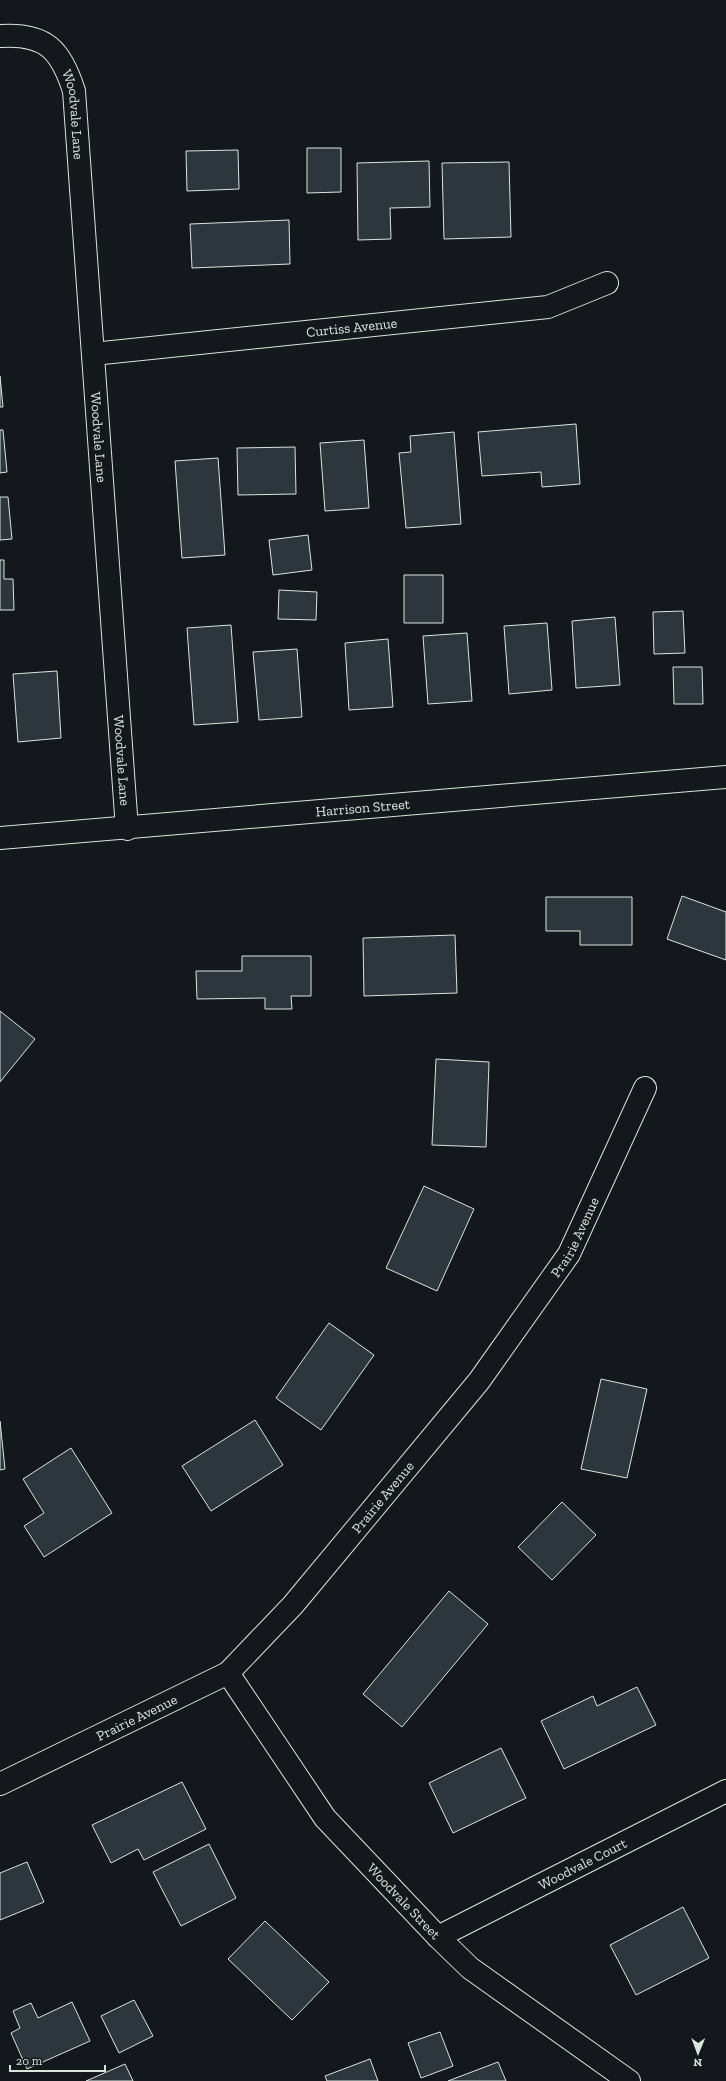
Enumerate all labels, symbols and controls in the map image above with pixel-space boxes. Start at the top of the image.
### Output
street label: Woodvale Lane [58,67,87,160]
street label: Curtiss Avenue [305,314,398,340]
street label: Woodvale Lane [87,391,111,484]
street label: Woodvale Lane [110,715,134,807]
street label: Harrison Street [315,795,411,820]
street label: Prairie Avenue [547,1194,603,1281]
street label: Prairie Avenue [348,1457,418,1536]
street label: Prairie Avenue [93,1690,180,1744]
street label: Woodvale Court [535,1834,630,1893]
street label: Woodvale Street [364,1859,445,1943]
north arrow [678,2033,718,2073]
scale bar [10,2047,105,2073]
text: 20 m [16,2054,43,2068]
text: N [693,2056,702,2069]

